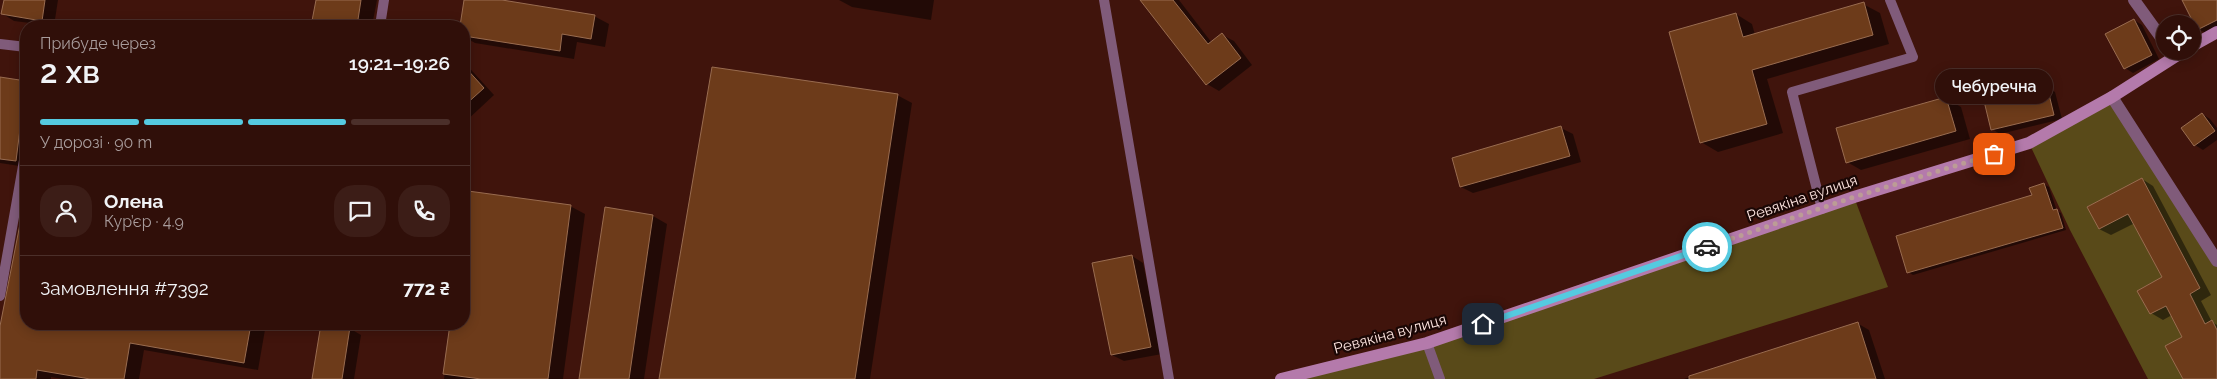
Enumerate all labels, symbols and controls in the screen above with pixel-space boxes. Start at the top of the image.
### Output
map controls [2156,15,2201,60]
button: locate [2156,15,2201,60]
text: Прибуде через [40,34,156,53]
text: 19:21–19:26 [349,52,450,74]
text: 2 хв [40,53,100,90]
callout: Чебуречна [1935,69,2053,104]
text: Чебуречна [1951,77,2037,96]
text: У дорозі · 90 m [40,133,152,152]
pin [1973,133,2015,175]
icon: bag [1980,140,2008,168]
street label: Ревякіна вулиця [1744,171,1860,225]
button: person [40,185,92,237]
button: chat [334,185,386,237]
button: phone [398,185,450,237]
text: Олена [104,190,163,212]
text: Кур’єр · 4.9 [104,212,184,231]
courier [1682,222,1732,272]
icon: car [1693,233,1721,261]
text: Замовлення #7392 [40,277,209,299]
text: 772 ₴ [403,277,450,299]
pin [1462,303,1504,345]
street label: Ревякіна вулиця [1332,310,1448,358]
icon: home [1469,310,1497,338]

